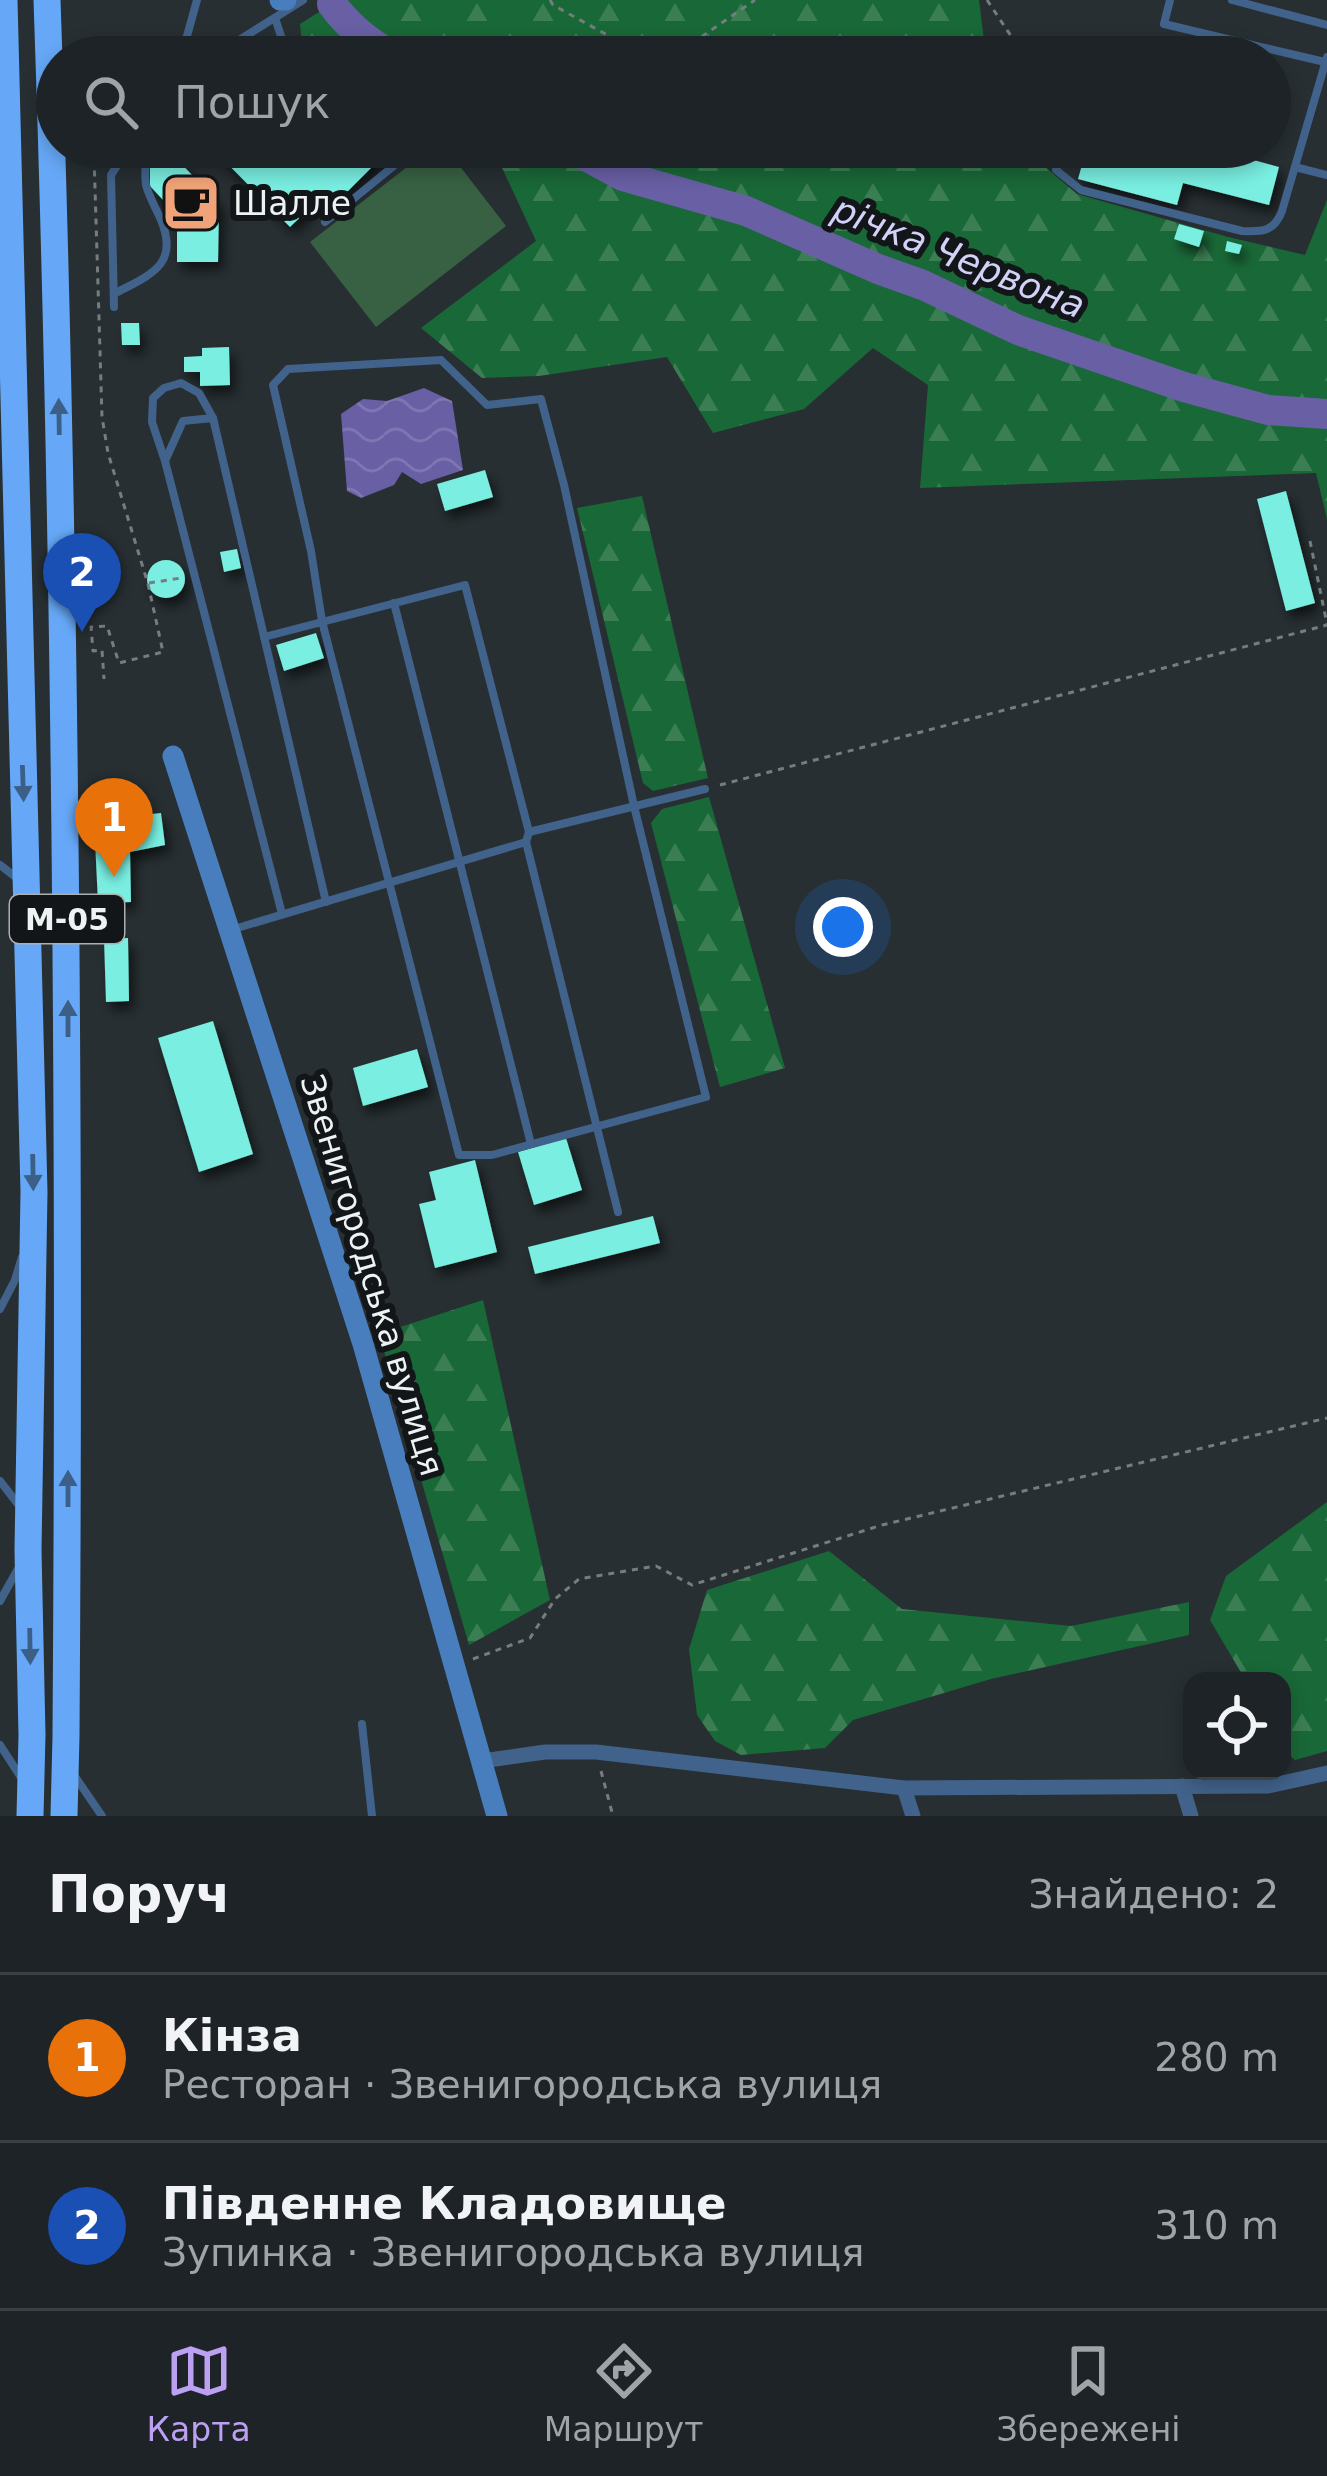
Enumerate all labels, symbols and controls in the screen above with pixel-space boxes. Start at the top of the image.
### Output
search box [36,36,1291,168]
icon: search [78,69,144,135]
text: Пошук [174,76,330,129]
cafe icon: Шалле [160,172,222,234]
place label: Шалле [233,184,351,223]
water label: річка Червона [826,187,1091,326]
one-way arrow [49,397,68,435]
pin: 2 [43,533,121,632]
one-way arrow [14,764,33,802]
pin: 1 [75,778,153,877]
road number: М-05 [10,895,124,943]
your location [813,897,873,957]
one-way arrow [59,999,78,1037]
street label: Звенигородська вулиця [292,1070,452,1480]
one-way arrow [24,1154,43,1192]
one-way arrow [58,1469,78,1507]
one-way arrow [21,1628,40,1666]
map controls [1183,1672,1291,1780]
button: locate [1183,1672,1291,1780]
text: Поруч [48,1865,230,1924]
text: Знайдено: 2 [1029,1872,1279,1917]
text: Кінза [162,2009,302,2062]
text: 1 [73,2035,101,2080]
text: 280 m [1154,2035,1279,2080]
text: Ресторан · Звенигородська вулиця [162,2062,882,2107]
text: Південне Кладовище [162,2177,726,2230]
text: 2 [73,2203,101,2248]
text: 310 m [1154,2203,1279,2248]
text: Зупинка · Звенигородська вулиця [162,2230,864,2275]
tab: Карта [147,2338,251,2449]
tab: Маршрут [544,2338,703,2449]
tab: Збережені [997,2338,1180,2449]

